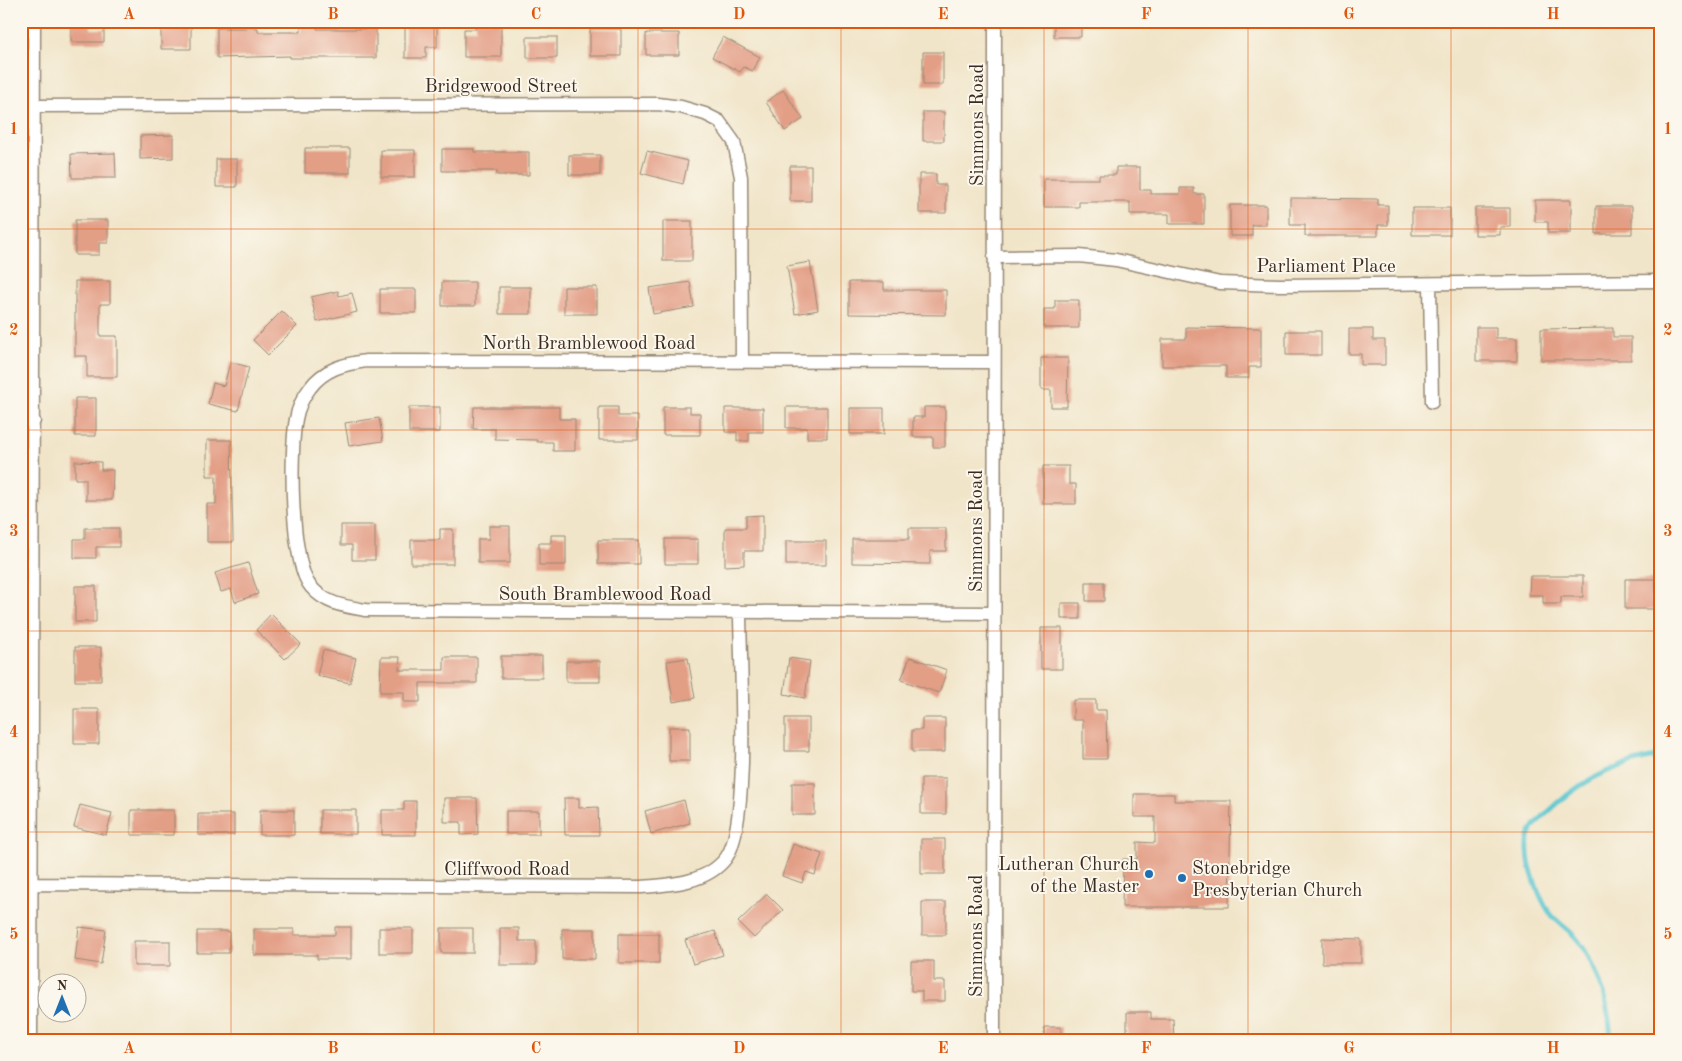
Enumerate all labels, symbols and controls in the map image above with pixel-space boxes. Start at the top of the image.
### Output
text: A [123,7,135,23]
text: B [327,7,339,23]
text: C [531,7,541,23]
text: D [733,7,745,23]
text: E [937,7,949,23]
text: F [1141,7,1152,23]
text: G [1343,7,1355,23]
text: H [1546,7,1560,23]
street label: Simmons Road [969,64,988,186]
street label: Bridgewood Street [424,78,578,97]
text: 1 [9,122,19,138]
text: 1 [1663,122,1673,138]
street label: Parliament Place [1256,258,1396,277]
text: 2 [9,323,19,339]
text: 2 [1663,323,1673,339]
street label: North Bramblewood Road [482,335,696,354]
street label: Simmons Road [968,470,987,592]
text: 3 [9,524,19,540]
text: 3 [1663,524,1673,540]
street label: South Bramblewood Road [499,586,712,605]
text: 4 [9,725,19,741]
text: 4 [1663,725,1673,741]
place label: Lutheran Church of the Master [998,856,1139,897]
place label: Stonebridge Presbyterian Church [1192,860,1362,901]
street label: Cliffwood Road [444,861,570,880]
marker: Lutheran Church of the Master [1143,868,1155,880]
marker: Stonebridge Presbyterian Church [1176,872,1188,884]
street label: Simmons Road [968,875,987,997]
text: 5 [9,927,19,943]
text: 5 [1663,927,1673,943]
north arrow [38,974,88,1024]
text: N [57,979,68,993]
text: A [123,1041,135,1057]
text: B [327,1041,339,1057]
text: C [531,1041,541,1057]
text: D [733,1041,745,1057]
text: E [937,1041,949,1057]
text: F [1141,1041,1152,1057]
text: G [1343,1041,1355,1057]
text: H [1546,1041,1560,1057]

